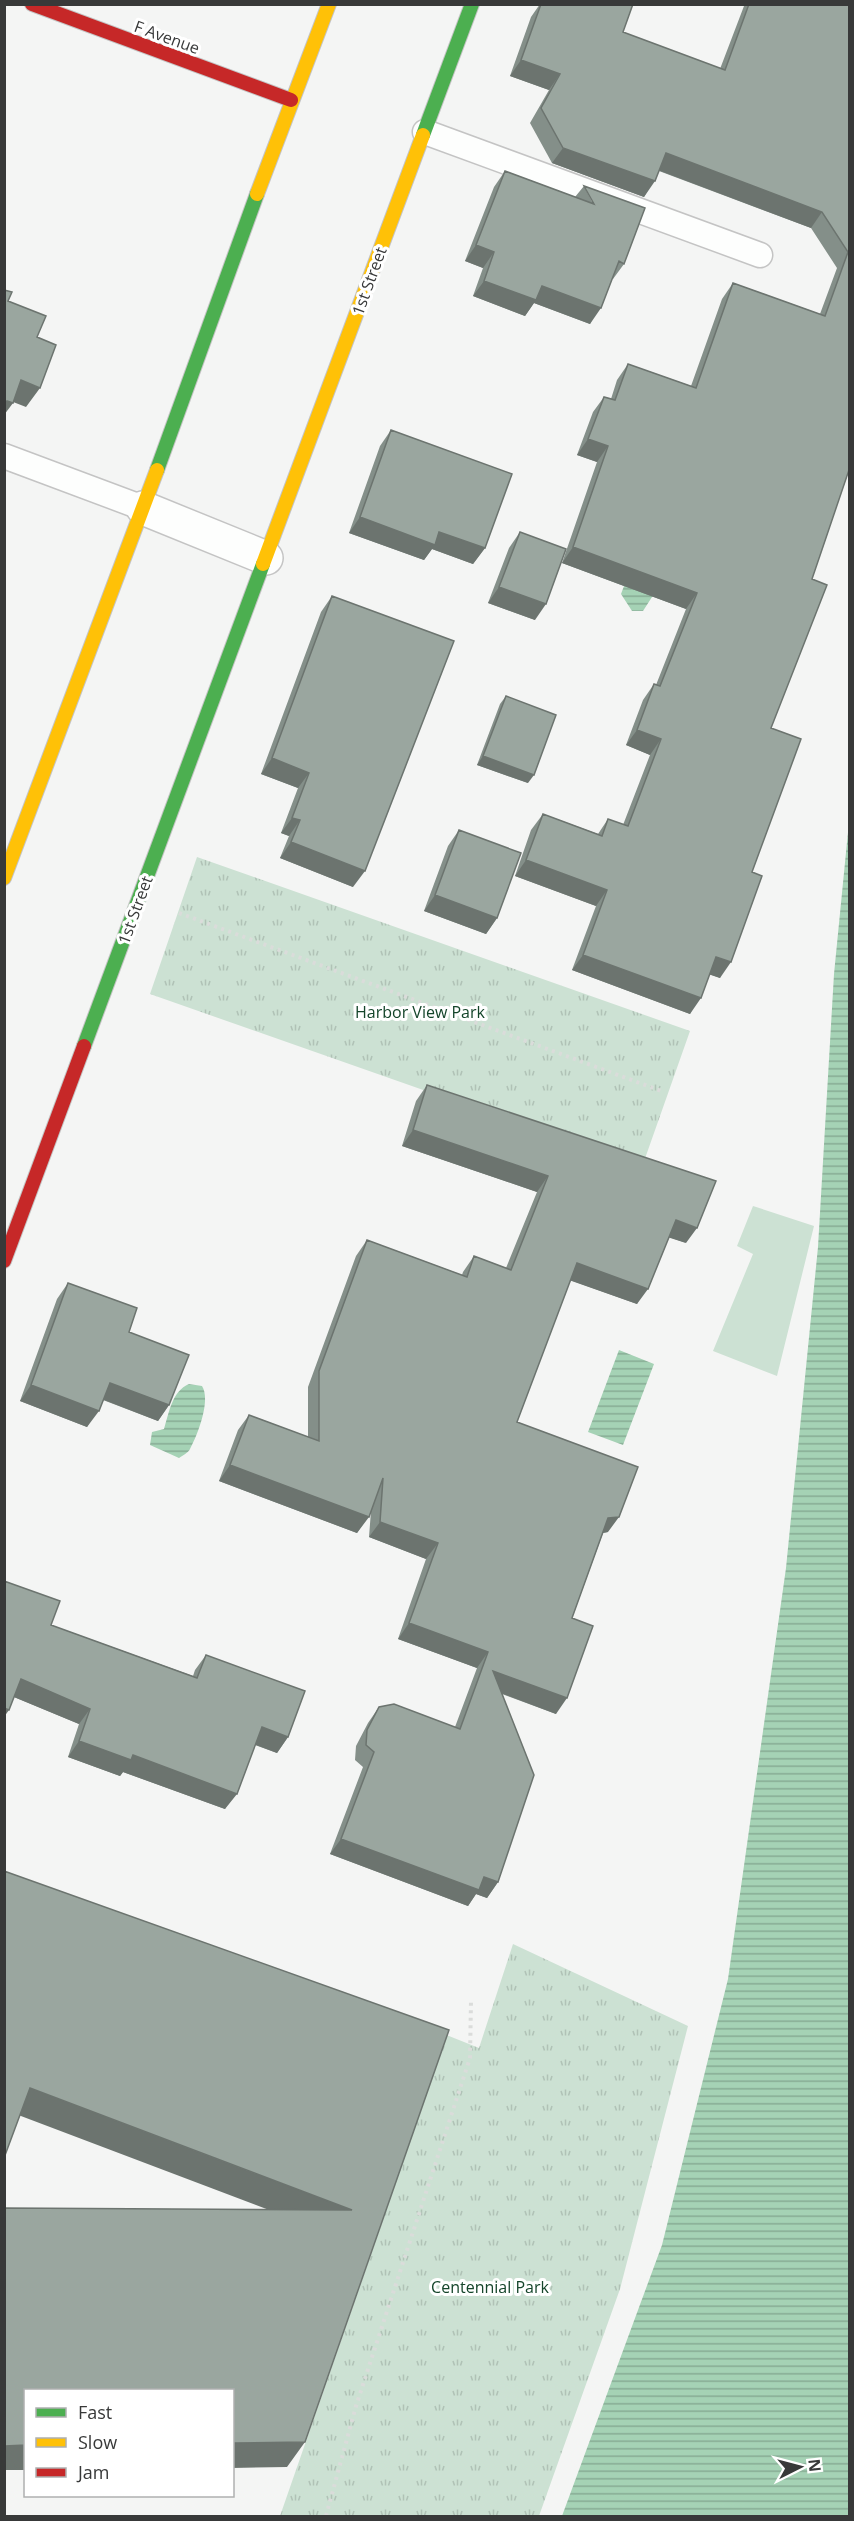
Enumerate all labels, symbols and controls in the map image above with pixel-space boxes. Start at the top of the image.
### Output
street label: F Avenue [131,15,203,59]
street label: 1st Street [346,243,392,318]
street label: 1st Street [112,872,158,947]
park label: Harbor View Park [355,1001,486,1023]
park label: Centennial Park [431,2276,549,2298]
legend [24,2389,234,2497]
text: Fast [78,2400,112,2424]
text: Slow [78,2430,117,2454]
north arrow [770,2437,830,2497]
text: N [803,2458,827,2473]
text: Jam [76,2460,110,2484]

